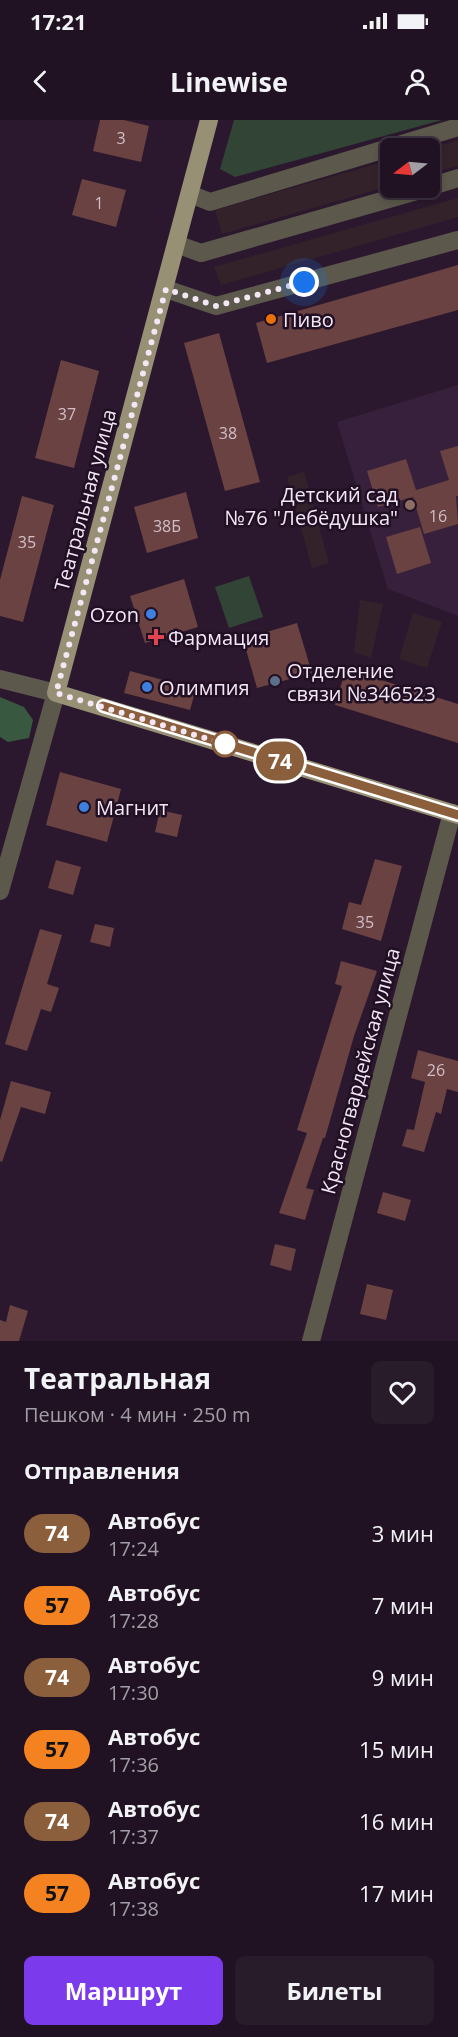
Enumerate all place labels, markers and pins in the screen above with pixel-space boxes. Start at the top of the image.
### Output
place label: Пиво [283,306,334,333]
marker: Пиво [264,312,278,326]
place label: Детский сад №76 "Лебёдушка" [224,481,398,531]
marker: Детский сад №76 "Лебёдушка" [403,498,417,512]
place label: Ozon [90,601,139,628]
marker: Ozon [144,607,158,621]
place label: Фармация [168,624,269,651]
marker: Фармация [149,630,163,644]
place label: Отделение связи №346523 [287,657,436,707]
place label: Олимпия [159,674,250,701]
marker: Отделение связи №346523 [268,674,282,688]
marker: Олимпия [140,680,154,694]
unlabelled marker [212,731,238,757]
place label: Магнит [96,794,169,821]
marker: Магнит [77,800,91,814]

